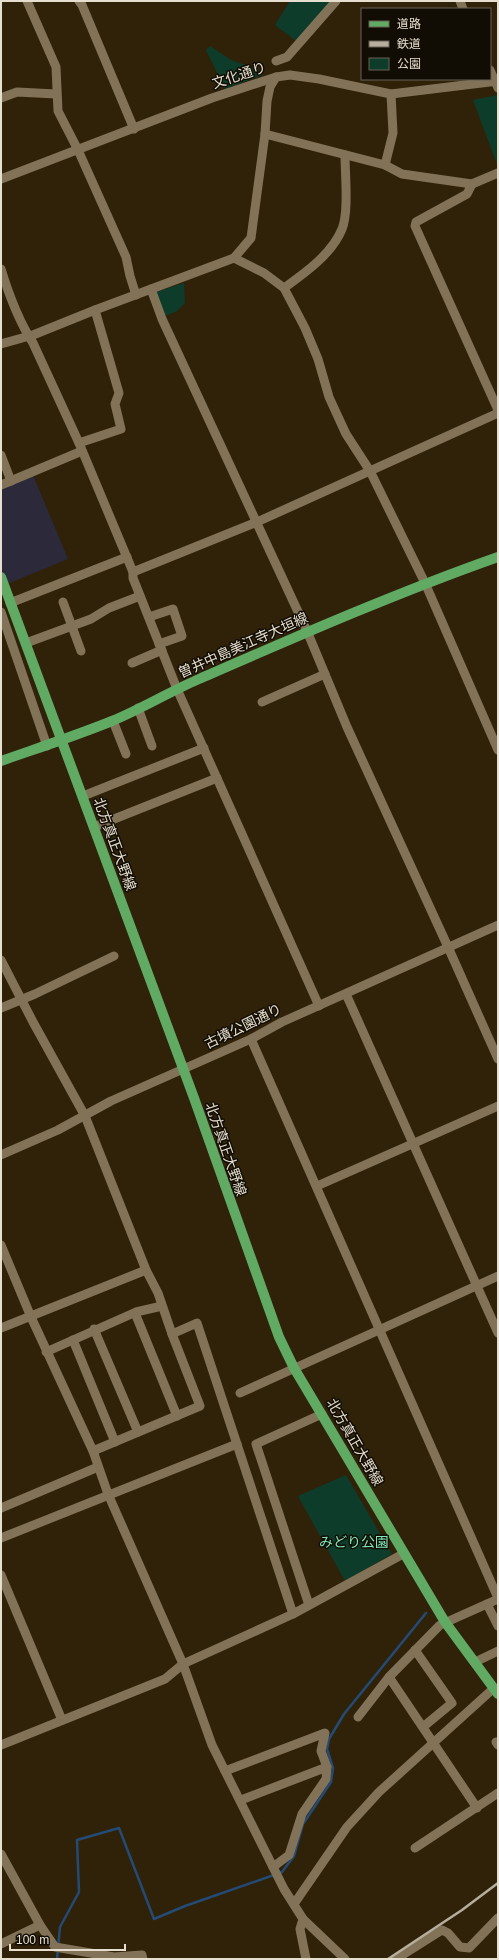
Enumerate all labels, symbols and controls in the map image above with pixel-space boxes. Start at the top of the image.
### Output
legend [361,8,491,80]
text: 道路 [397,17,421,31]
text: 鉄道 [397,37,421,51]
text: 公園 [397,57,421,71]
street label: 文化通り [210,59,268,91]
street label: 曽井中島美江寺大垣線 [176,609,310,681]
street label: 北方真正大野線 [91,795,139,893]
street label: 古墳公園通り [202,1000,284,1052]
street label: 北方真正大野線 [202,1100,250,1198]
street label: 北方真正大野線 [324,1396,386,1488]
park label: みどり公園 [319,1534,389,1550]
scale bar [10,1926,125,1952]
text: 100 m [16,1933,49,1947]

